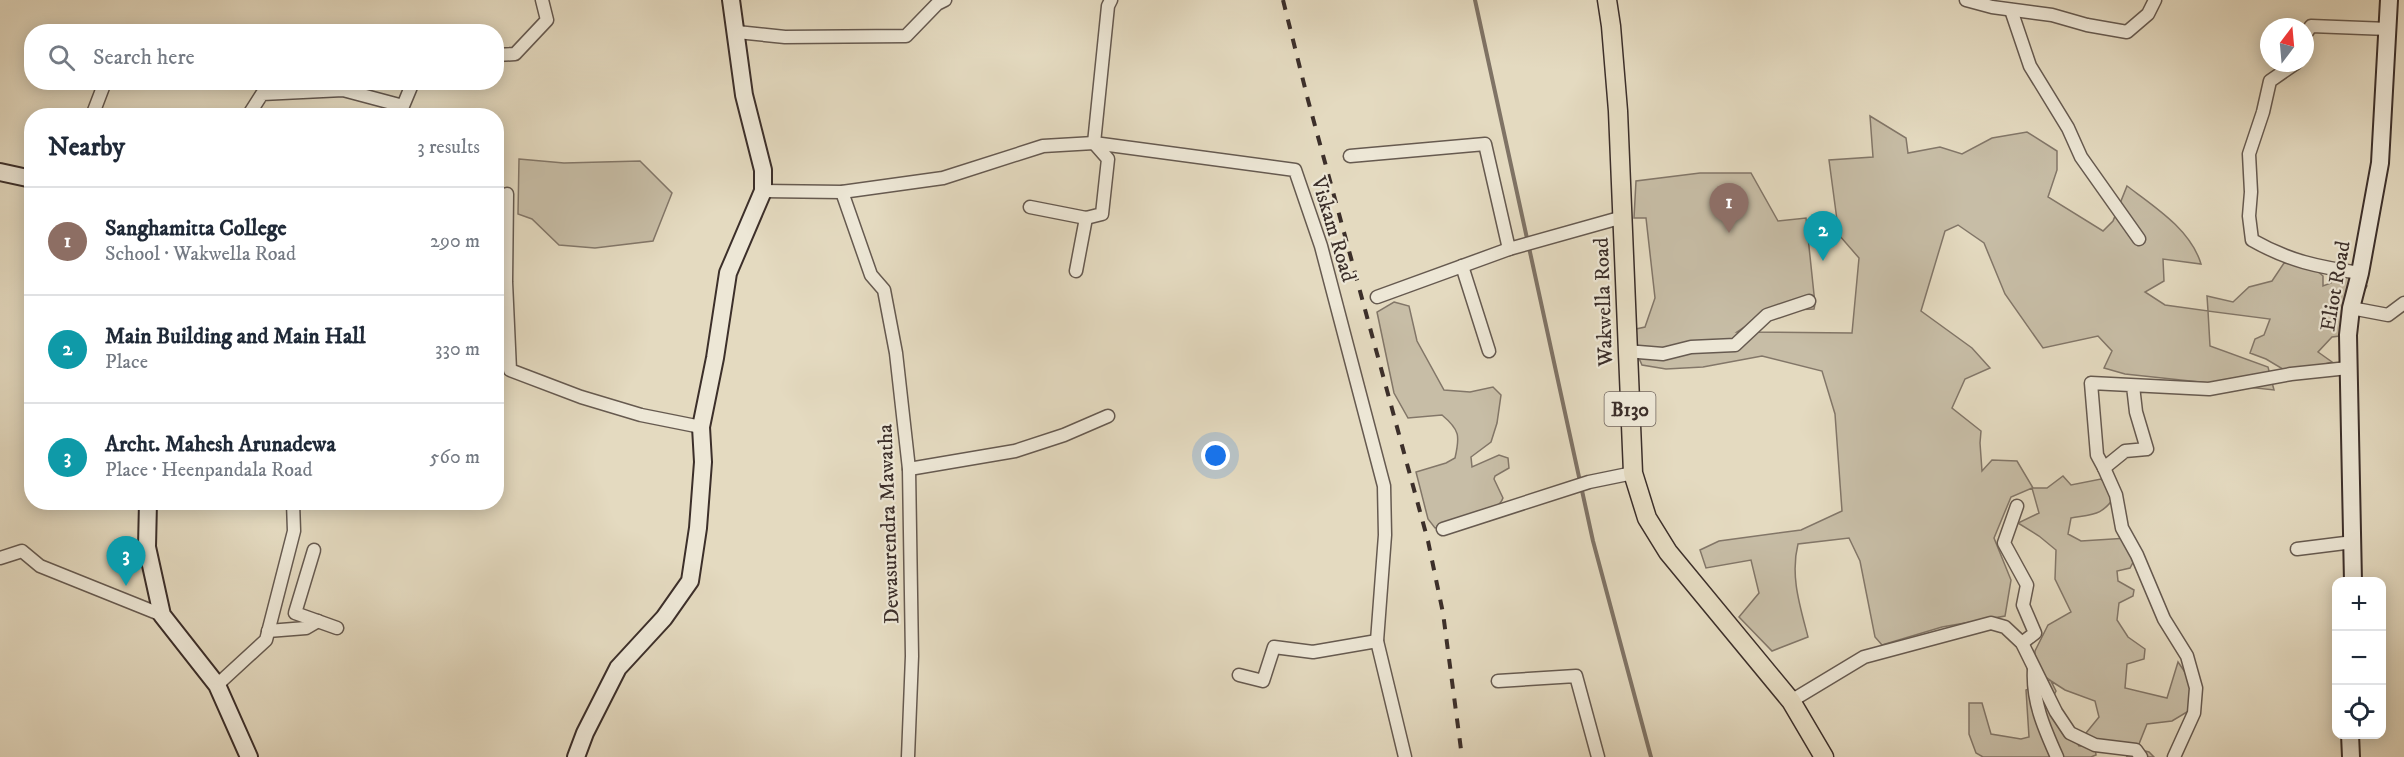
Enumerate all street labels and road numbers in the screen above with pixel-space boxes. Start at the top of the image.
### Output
street label: Viskam Road [1304,173,1362,286]
street label: Wakwella Road [1589,237,1619,368]
street label: Eliot Road [2315,238,2357,334]
road number: B130 [1604,392,1656,426]
street label: Dewasurendra Mawatha [873,424,905,624]

